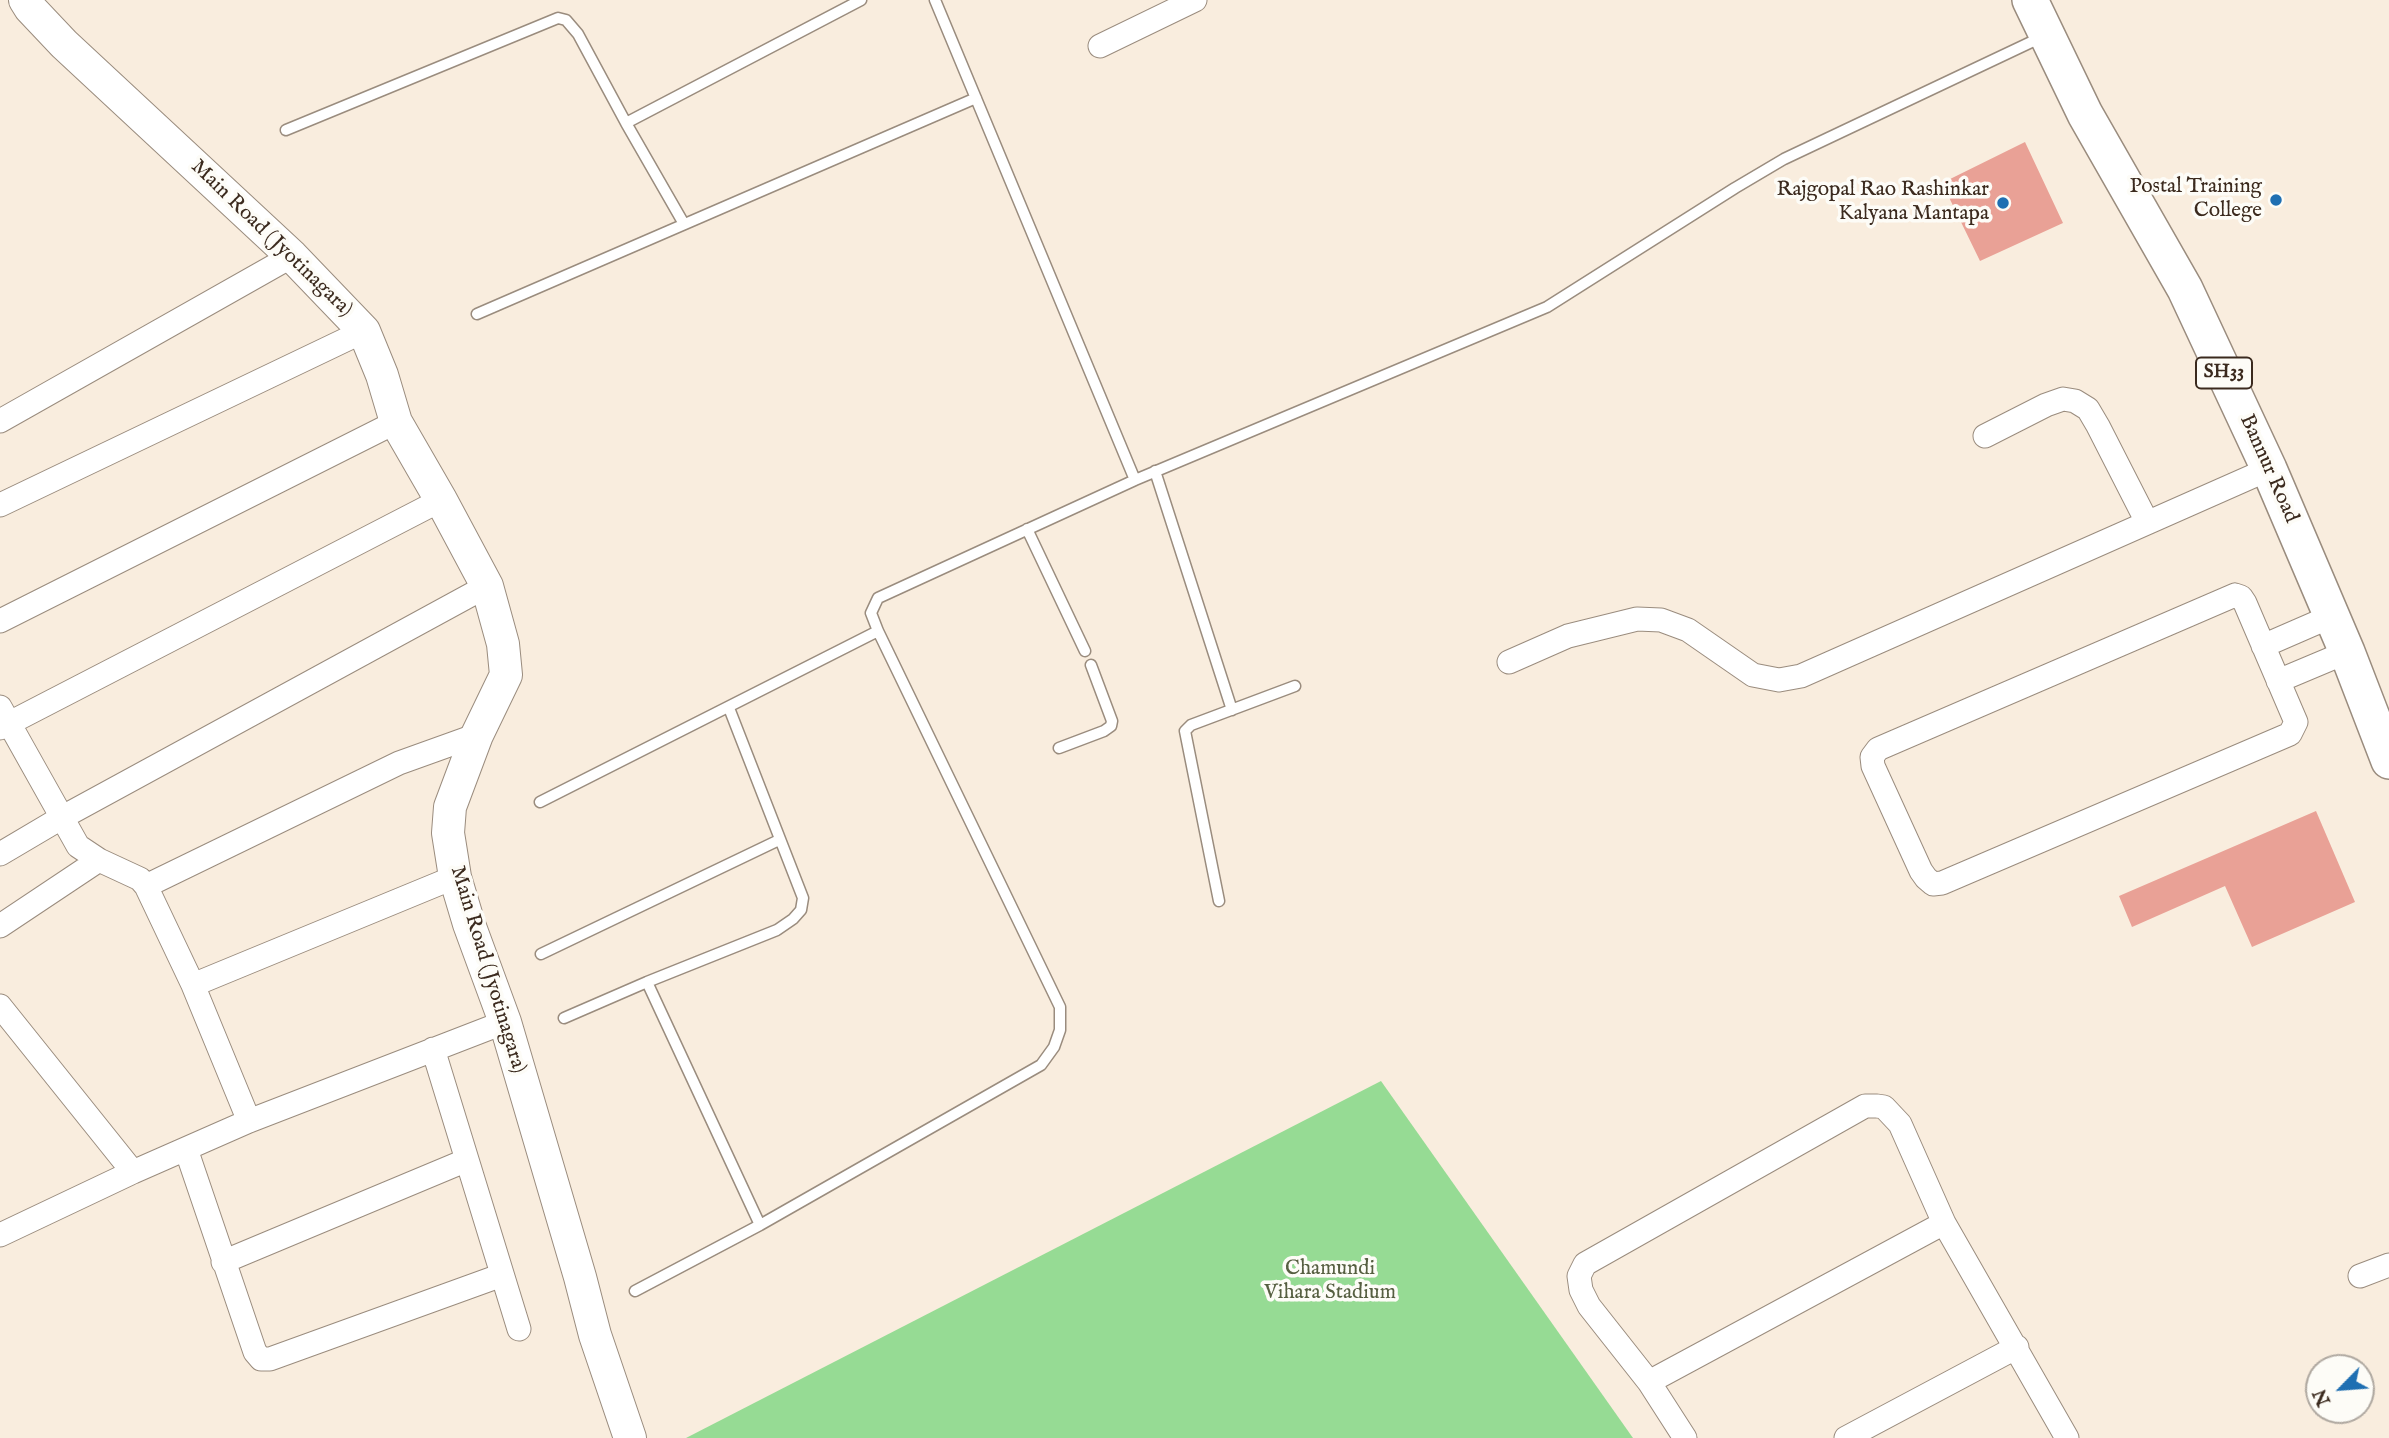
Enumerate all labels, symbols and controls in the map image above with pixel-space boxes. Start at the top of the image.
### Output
street label: Main Road (Jyotinagara) [185,155,357,323]
place label: Postal Training College [2129,175,2262,225]
place label: Rajgopal Rao Rashinkar Kalyana Mantapa [1777,178,1989,228]
marker: Postal Training College [2268,192,2284,208]
marker: Rajgopal Rao Rashinkar Kalyana Mantapa [1995,195,2011,211]
road number: SH33 [2196,358,2252,388]
street label: Bannur Road [2233,411,2303,527]
street label: Main Road (Jyotinagara) [443,863,531,1077]
park label: Chamundi Vihara Stadium [1264,1257,1396,1307]
north arrow [2305,1354,2375,1424]
text: N [2308,1385,2337,1410]

